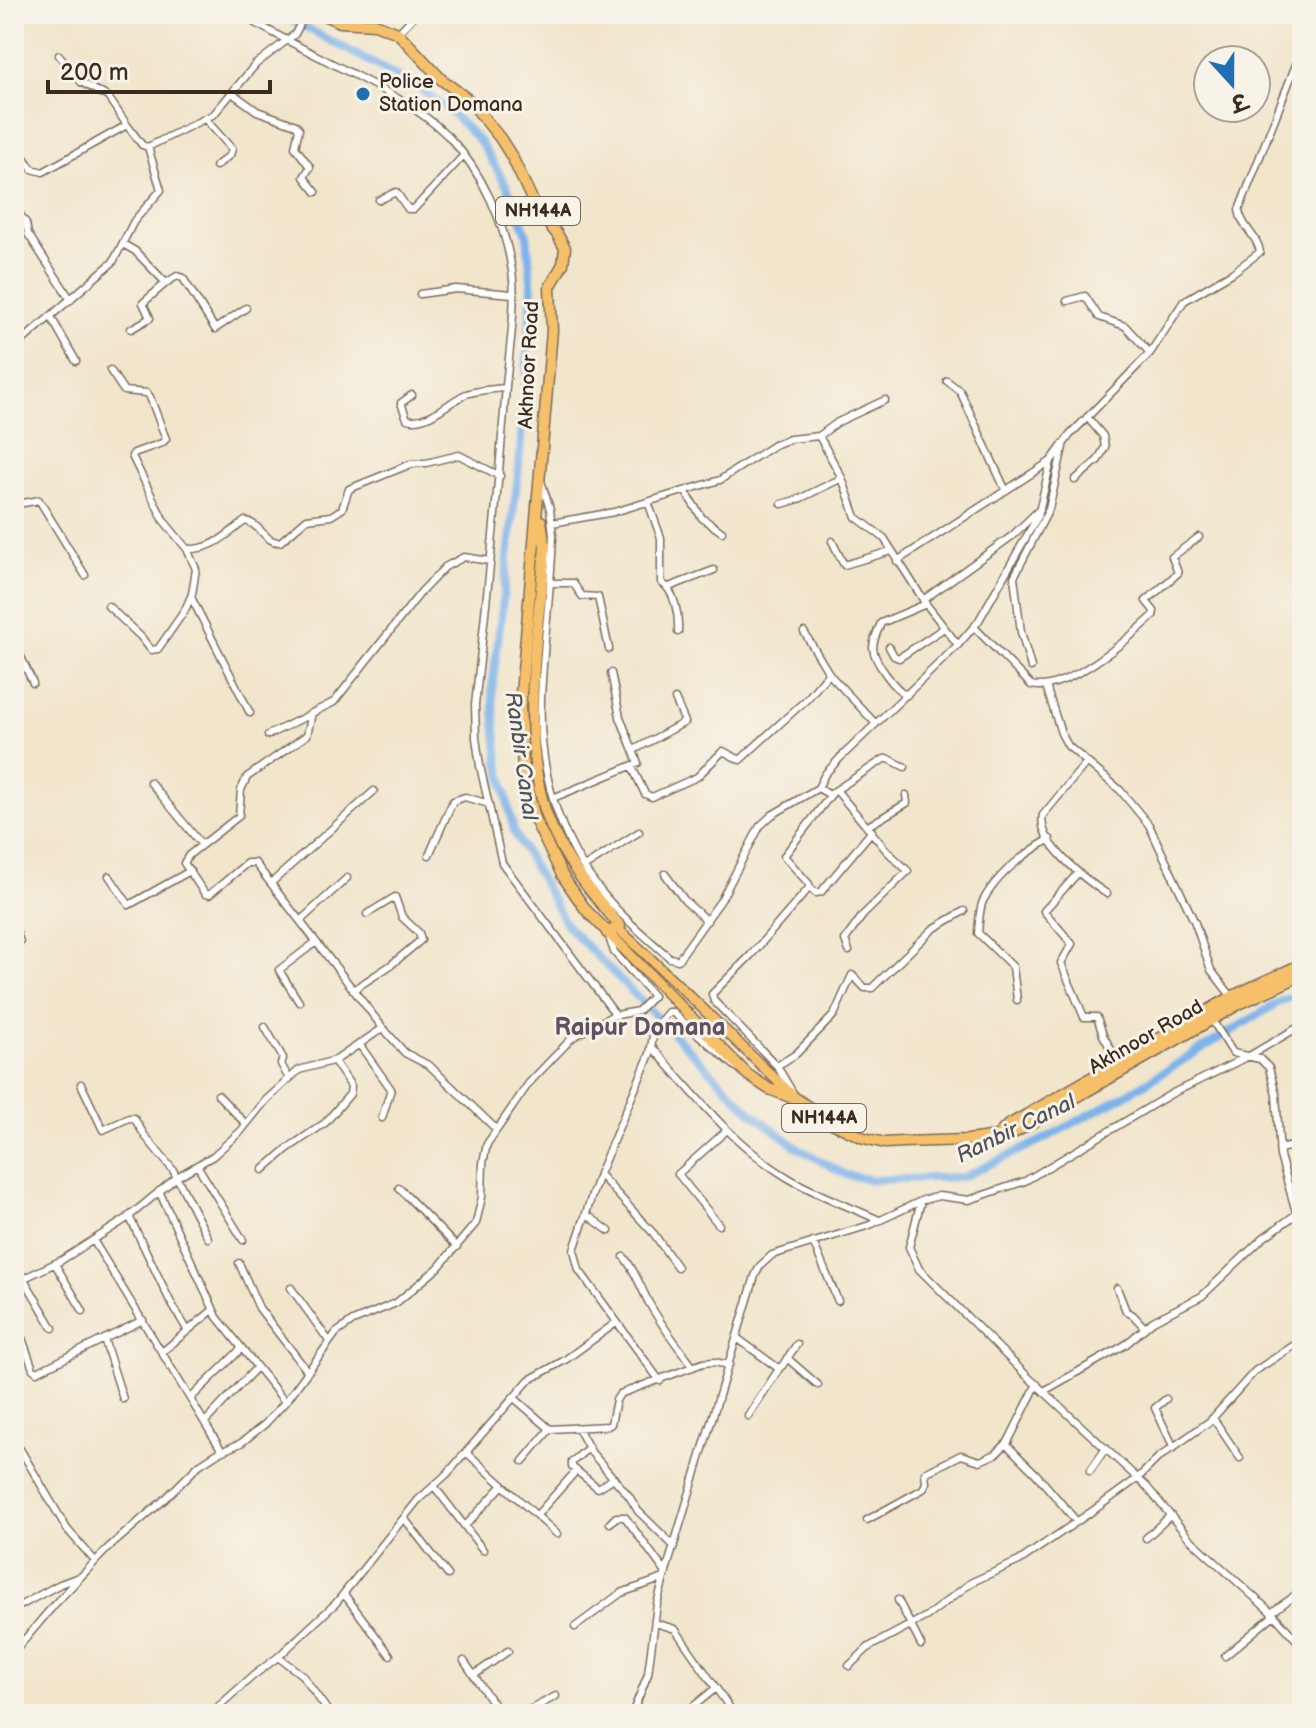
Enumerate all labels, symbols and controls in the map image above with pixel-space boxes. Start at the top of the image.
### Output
scale bar [48,44,270,94]
north arrow [1192,44,1272,124]
text: 200 m [60,58,129,87]
place label: Police Station Domana [379,70,523,117]
marker: Police Station Domana [354,85,372,103]
text: उ [1225,85,1252,117]
road number: NH144A [496,197,580,225]
street label: Akhnoor Road [514,300,544,430]
water label: Ranbir Canal [499,690,544,823]
street label: Akhnoor Road [1085,995,1207,1079]
district label: Raipur Domana [554,1013,726,1042]
water label: Ranbir Canal [952,1088,1081,1170]
road number: NH144A [782,1104,866,1132]

